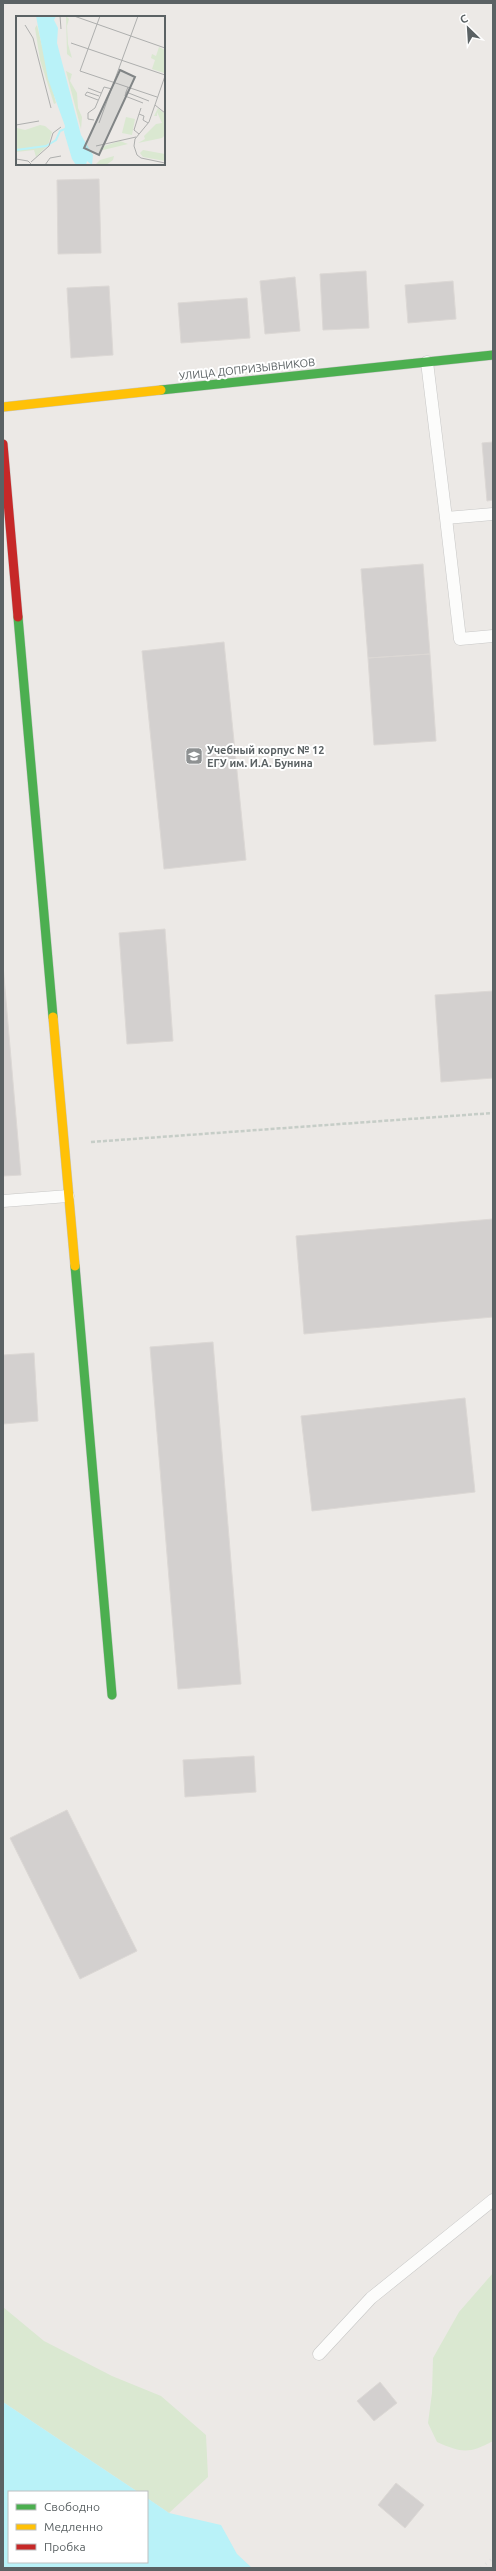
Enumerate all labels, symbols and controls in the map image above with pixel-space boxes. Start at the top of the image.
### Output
north arrow [448,8,488,48]
text: С [458,12,469,26]
inset map [16,16,165,165]
street label: УЛИЦА ДОПРИЗЫВНИКОВ [178,356,316,382]
place label: Учебный корпус № 12 ЕГУ им. И.А. Бунина [207,744,324,769]
school or university icon: Учебный корпус № 12 ЕГУ им. И.А. Бунина [184,746,204,766]
legend [8,2491,148,2563]
text: Свободно [44,2500,100,2513]
text: Медленно [44,2520,103,2533]
text: Пробка [44,2540,86,2553]

